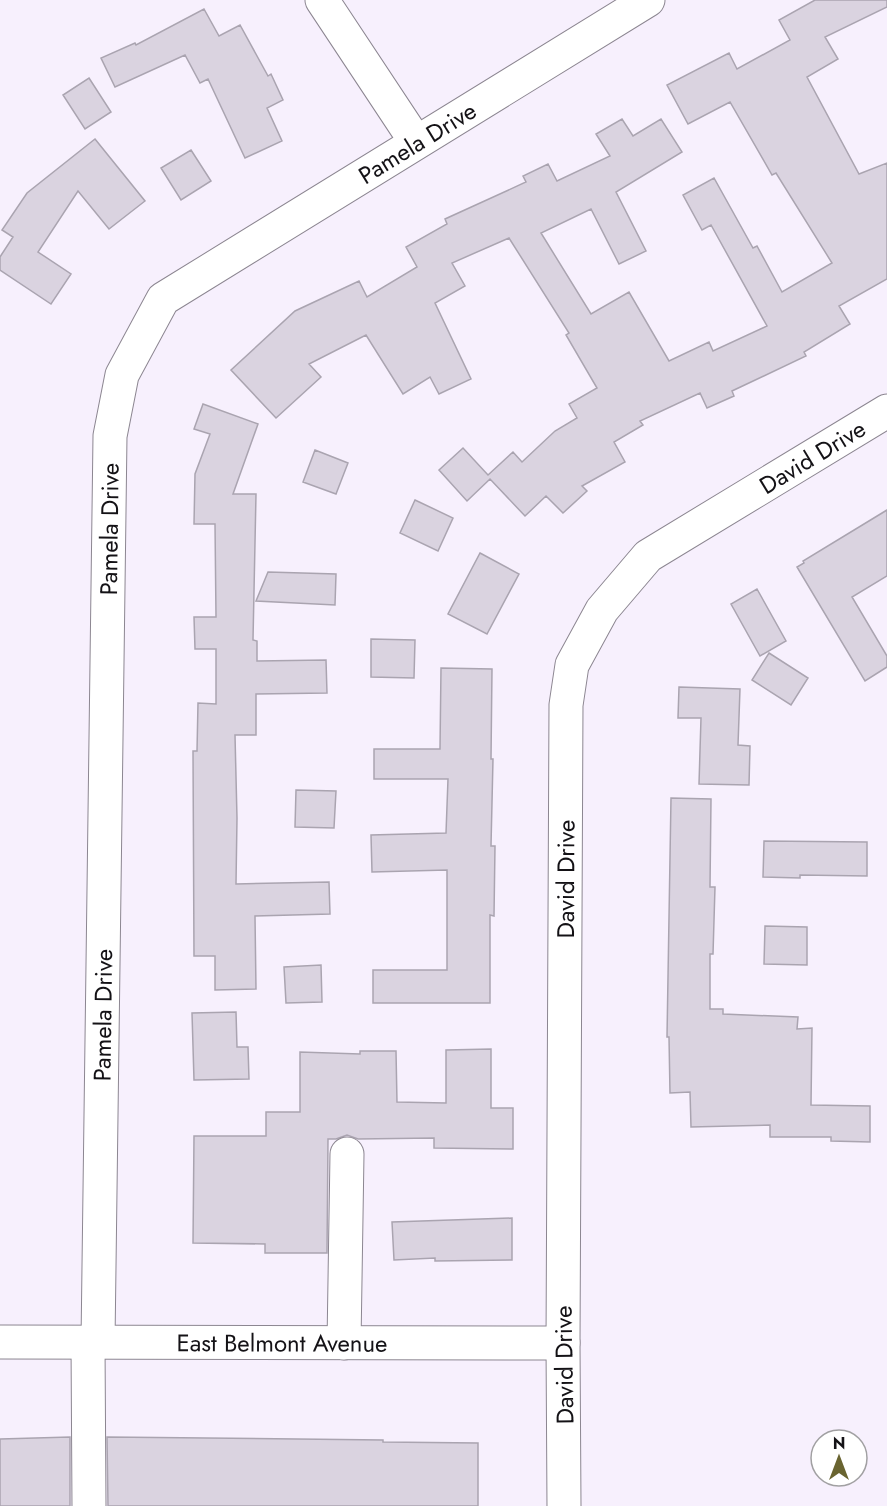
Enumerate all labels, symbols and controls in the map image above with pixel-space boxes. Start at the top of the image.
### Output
street label: Pamela Drive [351,93,483,192]
street label: David Drive [752,411,872,502]
street label: Pamela Drive [90,462,127,596]
street label: David Drive [547,819,583,939]
street label: Pamela Drive [84,948,121,1082]
street label: David Drive [545,1305,583,1425]
street label: East Belmont Avenue [176,1325,388,1360]
north arrow [809,1428,869,1488]
text: N [833,1432,845,1455]

